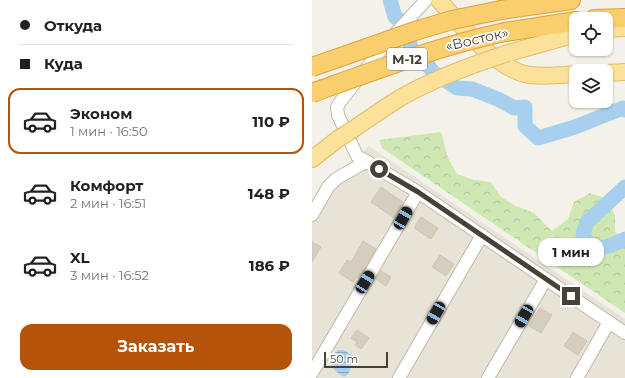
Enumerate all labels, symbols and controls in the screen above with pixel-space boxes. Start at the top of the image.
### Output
map controls [569,12,613,108]
button: locate [569,12,613,56]
text: Откуда [44,16,102,35]
street label: «Восток» [444,23,510,55]
road number: М-12 [387,48,427,70]
text: Куда [44,54,83,73]
button: layers [569,64,613,108]
icon: car [22,103,58,139]
text: Эконом [70,104,132,123]
text: 110 ₽ [252,112,290,131]
text: 1 мин · 16:50 [70,123,148,139]
route start [370,160,388,178]
icon: car [22,175,58,211]
text: Комфорт [70,176,143,195]
text: 148 ₽ [248,184,290,203]
text: 2 мин · 16:51 [70,195,146,211]
car [392,205,414,231]
callout: 1 мин [538,238,604,266]
text: 1 мин [552,244,590,260]
icon: car [22,247,58,283]
text: XL [70,248,89,267]
text: 186 ₽ [249,256,290,275]
text: 3 мин · 16:52 [70,267,149,283]
car [354,269,376,295]
route end [562,287,580,305]
car [425,300,447,326]
car [513,303,535,329]
button: Заказать [20,324,292,370]
scale bar [324,350,388,369]
text: 50 m [330,352,358,366]

